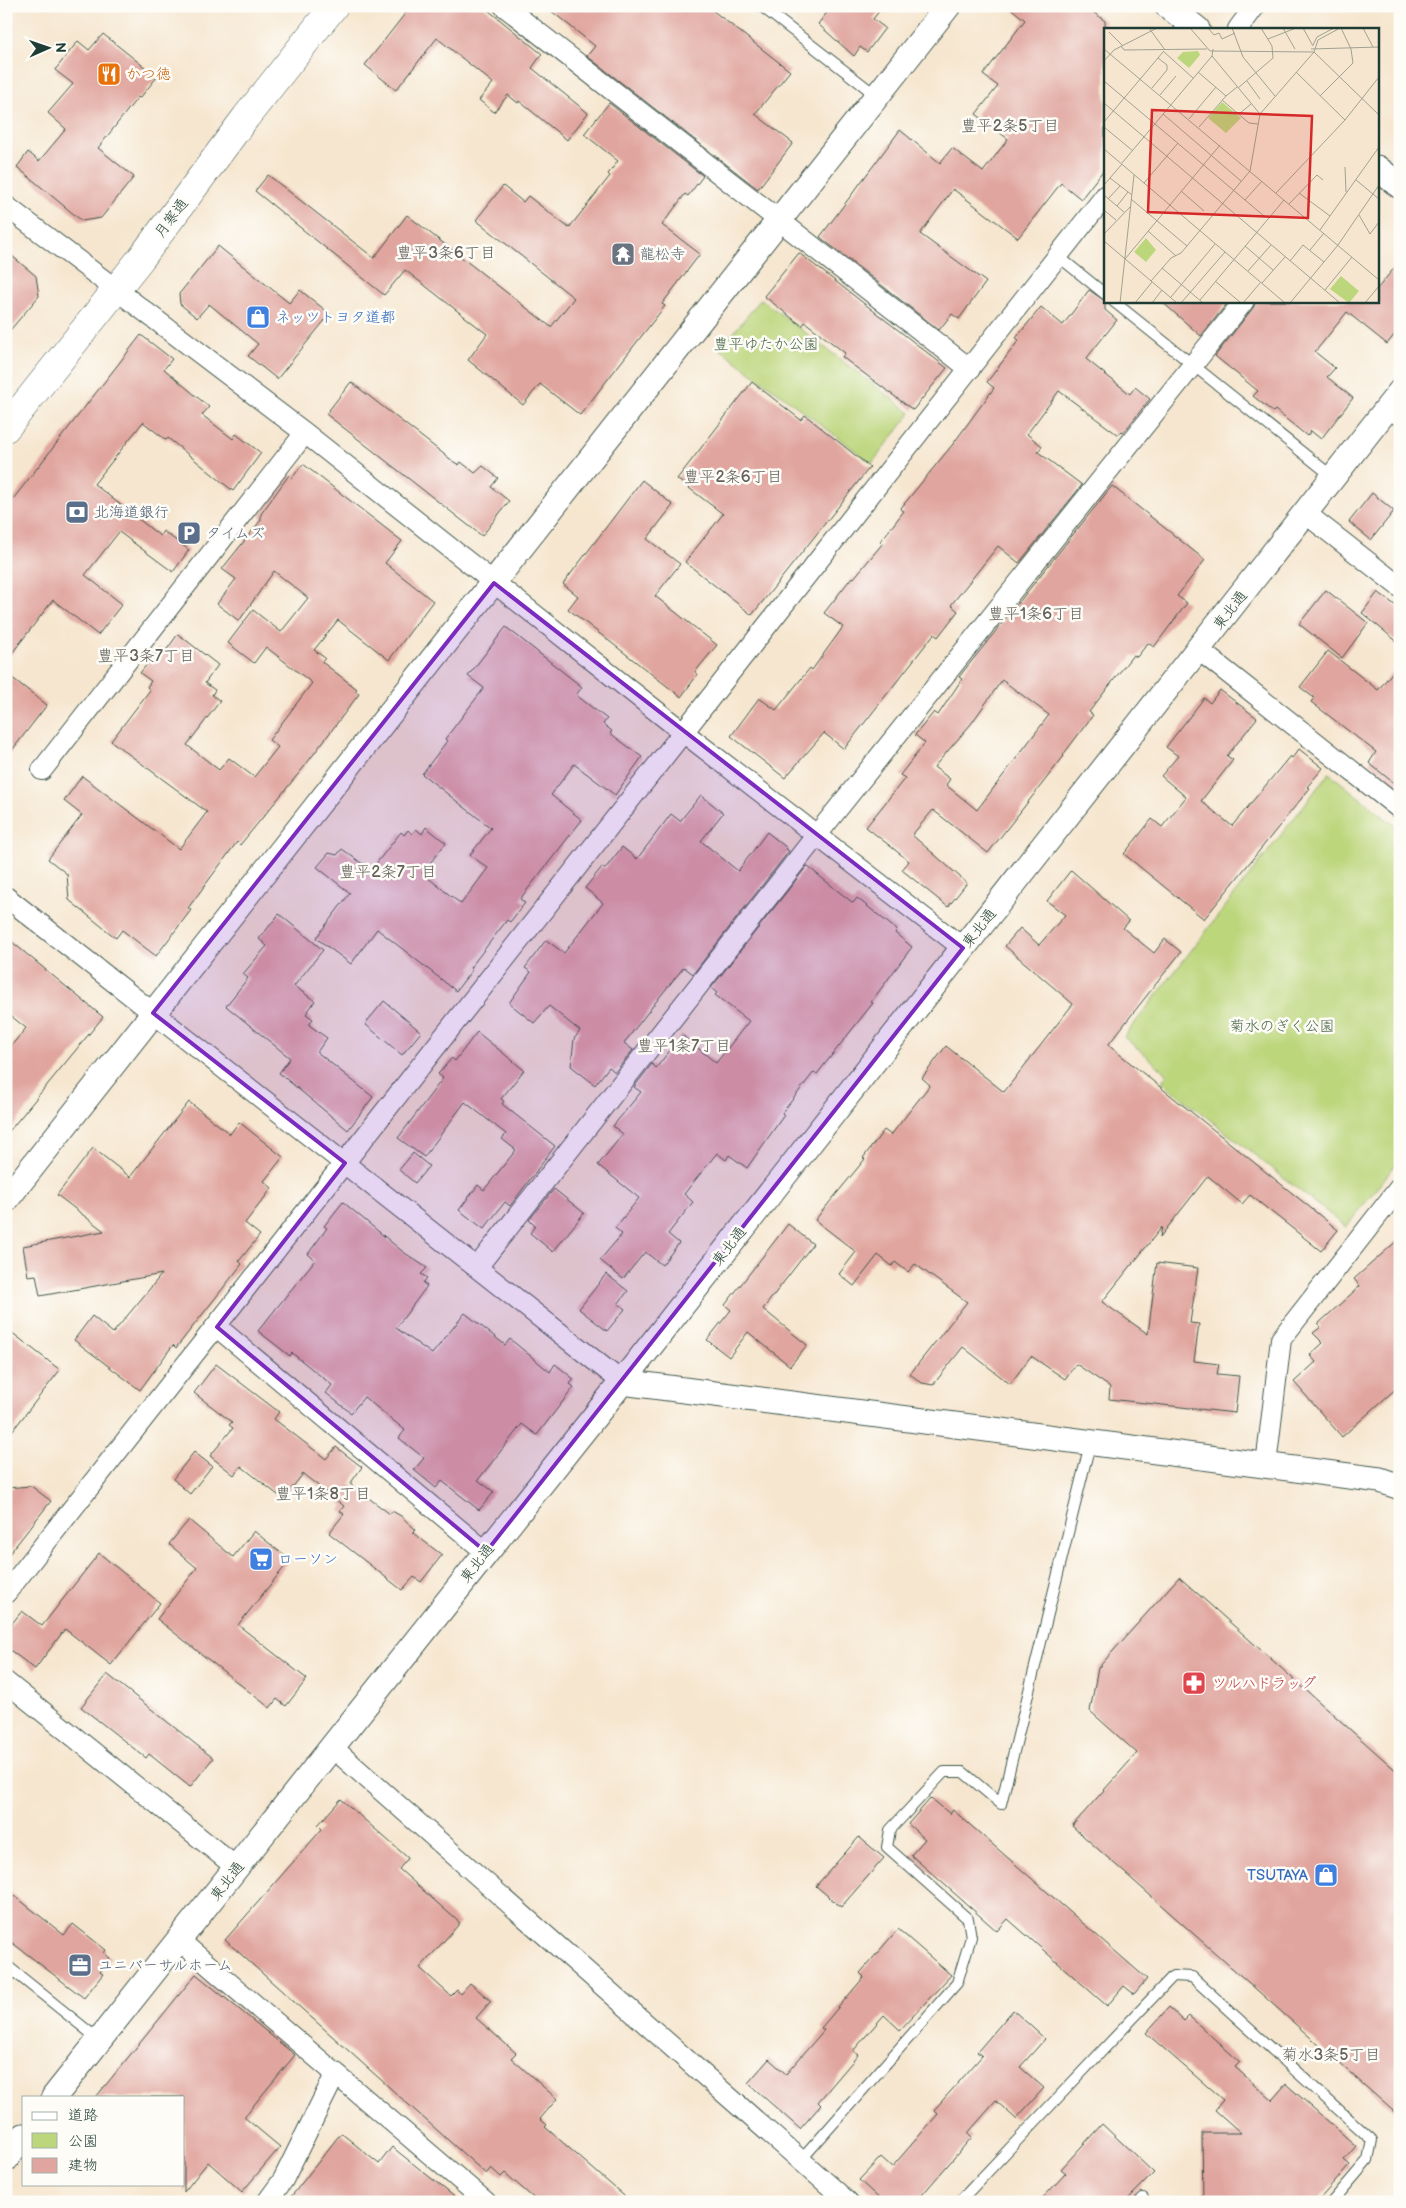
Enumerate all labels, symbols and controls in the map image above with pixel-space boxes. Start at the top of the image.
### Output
north arrow [22,22,72,72]
inset map [1104,28,1378,302]
text: N [52,42,69,53]
restaurant icon: かつ徳 [96,61,122,87]
place label: かつ徳 [126,65,171,84]
district label: 豊平2条5丁目 [961,117,1059,136]
street label: 月寒通 [150,195,193,242]
temple icon: 龍松寺 [610,241,636,267]
district label: 豊平3条6丁目 [396,244,496,263]
place label: 龍松寺 [640,245,685,264]
shop icon: ネッツトヨタ道都 [245,304,271,330]
place label: ネッツトヨタ道都 [276,308,395,327]
park label: 豊平ゆたか公園 [713,335,819,354]
district label: 豊平2条6丁目 [683,468,783,487]
bank icon: 北海道銀行 [64,499,90,525]
place label: 北海道銀行 [94,503,169,522]
parking icon: タイムズ [176,520,202,546]
place label: タイムズ [206,524,265,543]
street label: 東北通 [1209,587,1252,634]
district label: 豊平1条6丁目 [988,605,1084,624]
district label: 豊平3条7丁目 [97,647,195,666]
district label: 豊平2条7丁目 [339,863,437,882]
street label: 東北通 [958,905,1001,952]
park label: 菊水のぎく公園 [1229,1017,1335,1036]
district label: 豊平1条7丁目 [637,1037,731,1056]
street label: 東北通 [708,1223,751,1270]
district label: 豊平1条8丁目 [275,1485,371,1504]
street label: 東北通 [456,1540,499,1587]
supermarket icon: ローソン [248,1546,274,1572]
place label: ローソン [278,1550,338,1569]
pharmacy icon: ツルハドラッグ [1181,1670,1207,1696]
place label: ツルハドラッグ [1212,1674,1316,1693]
street label: 東北通 [206,1858,249,1905]
shop icon: TSUTAYA [1313,1862,1339,1888]
place label: TSUTAYA [1247,1866,1309,1885]
office icon: ユニバーサルホーム [67,1952,93,1978]
place label: ユニバーサルホーム [98,1956,232,1975]
district label: 菊水3条5丁目 [1281,2046,1381,2065]
legend [22,2096,185,2186]
text: 道路 [68,2106,98,2125]
text: 公園 [68,2132,98,2151]
text: 建物 [68,2156,98,2175]

